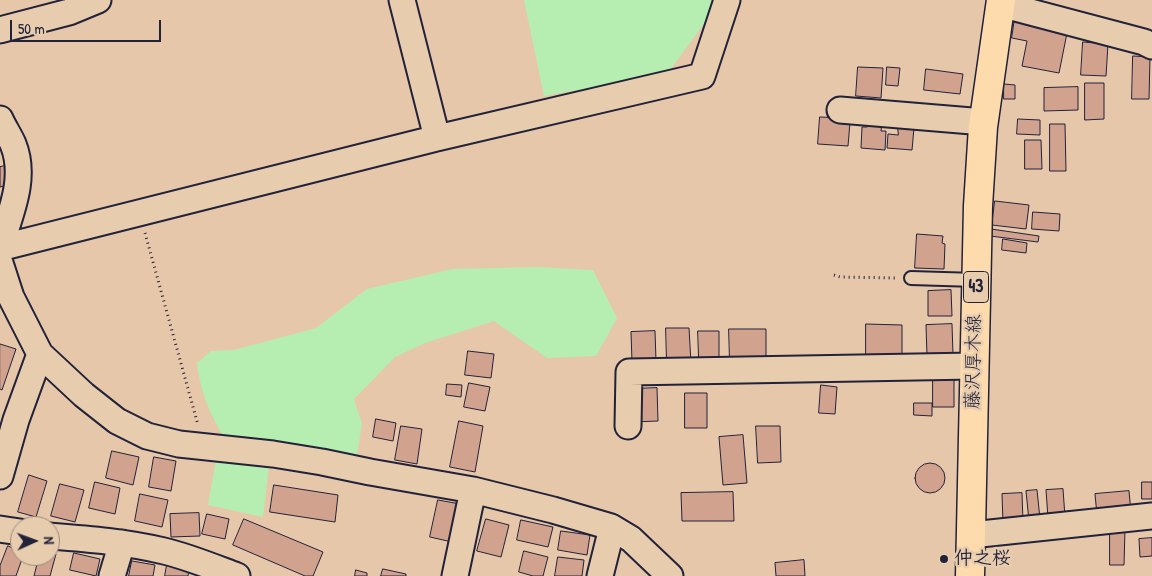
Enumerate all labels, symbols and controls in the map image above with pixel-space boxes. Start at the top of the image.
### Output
scale bar [12,10,164,42]
text: 50 m [18,18,45,39]
road number: 43 [964,272,988,302]
street label: 藤沢厚木線 [962,314,986,410]
north arrow [10,516,60,566]
text: N [40,536,59,545]
place label: 仲之桜 [954,548,1011,570]
marker: 仲之桜 [938,553,950,565]

